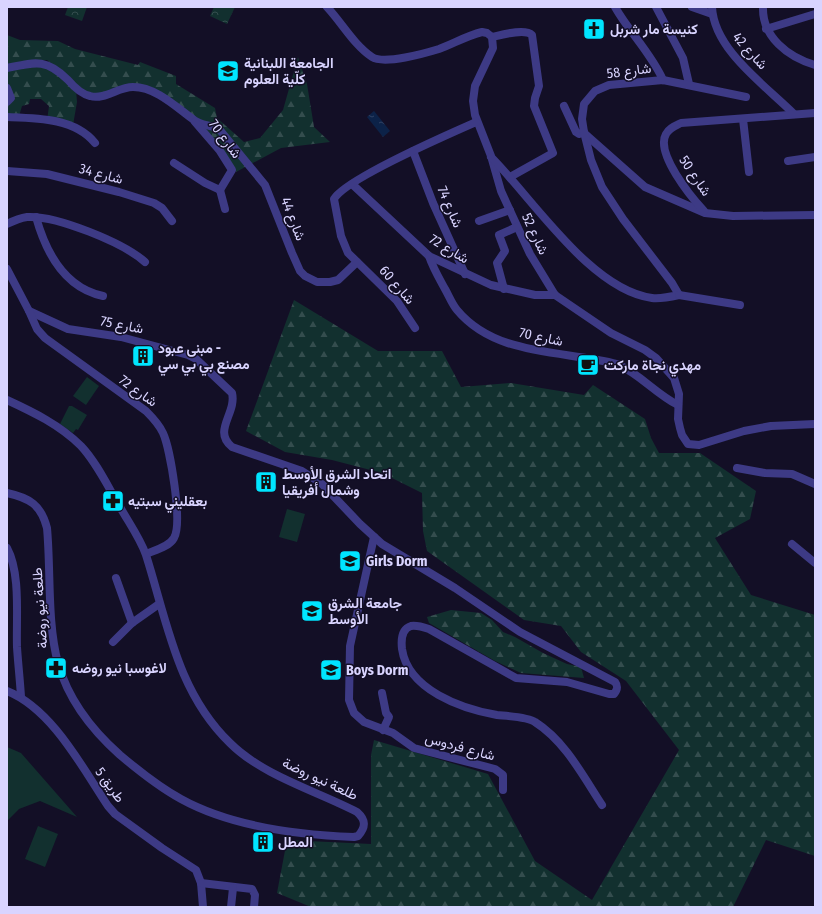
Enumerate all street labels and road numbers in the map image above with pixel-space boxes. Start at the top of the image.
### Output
street label: شارع 42 [727,29,771,74]
street label: شارع 58 [606,60,653,84]
street label: شارع 70 [203,116,245,163]
street label: شارع 50 [674,153,715,201]
street label: شارع 34 [77,160,125,190]
street label: شارع 74 [432,184,466,231]
street label: شارع 44 [275,195,309,244]
street label: شارع 52 [516,211,552,258]
street label: شارع 72 [425,231,472,269]
street label: شارع 60 [374,262,418,309]
street label: شارع 75 [99,313,145,339]
street label: شارع 70 [517,324,564,352]
street label: شارع 72 [114,371,160,412]
street label: طلعة نيو روضة [29,567,51,649]
street label: شارع فردوس [423,730,497,766]
street label: طلعة نيو روضة [280,754,360,804]
street label: طريق 5 [92,764,128,806]

